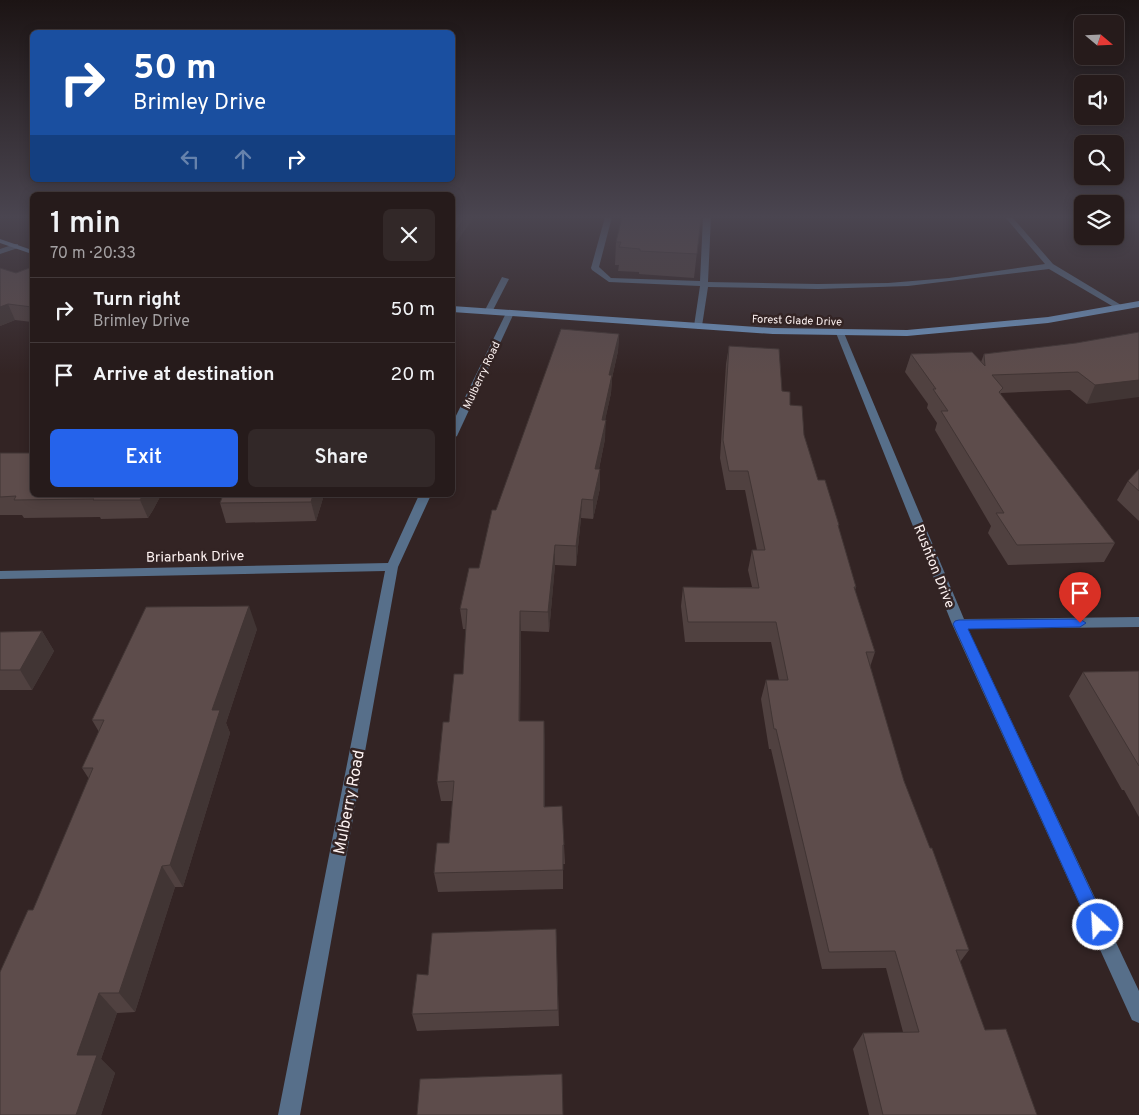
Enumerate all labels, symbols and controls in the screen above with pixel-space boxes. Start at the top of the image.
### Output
north arrow [1074,15,1124,65]
map controls [1074,15,1124,245]
text: 50 m [133,47,217,91]
icon: right [50,50,115,115]
button: sound [1074,75,1124,125]
text: Brimley Drive [133,90,266,117]
button: search [1074,135,1124,185]
icon: left [176,145,204,173]
icon: ahead [229,145,257,173]
icon: right [282,145,310,173]
button: layers [1074,195,1124,245]
text: 1 min [50,206,121,243]
button: close [383,209,435,261]
text: 70 m · 20:33 [50,244,136,264]
text: Turn right [93,288,181,312]
icon: right [50,296,78,324]
text: 50 m [390,298,435,322]
text: Brimley Drive [93,312,190,332]
street label: Forest Glade Drive [752,312,842,330]
street label: Mulberry Road [460,339,504,411]
icon: arrive [50,361,78,389]
text: Arrive at destination [93,363,274,387]
text: 20 m [391,363,435,387]
button: Exit [50,429,238,487]
button: Share [248,429,435,487]
street label: Rushton Drive [909,522,958,611]
street label: Briarbank Drive [146,548,244,567]
pin [1059,572,1101,623]
icon: arrive [1066,579,1094,607]
street label: Mulberry Road [330,749,370,856]
position arrow [1071,898,1123,950]

